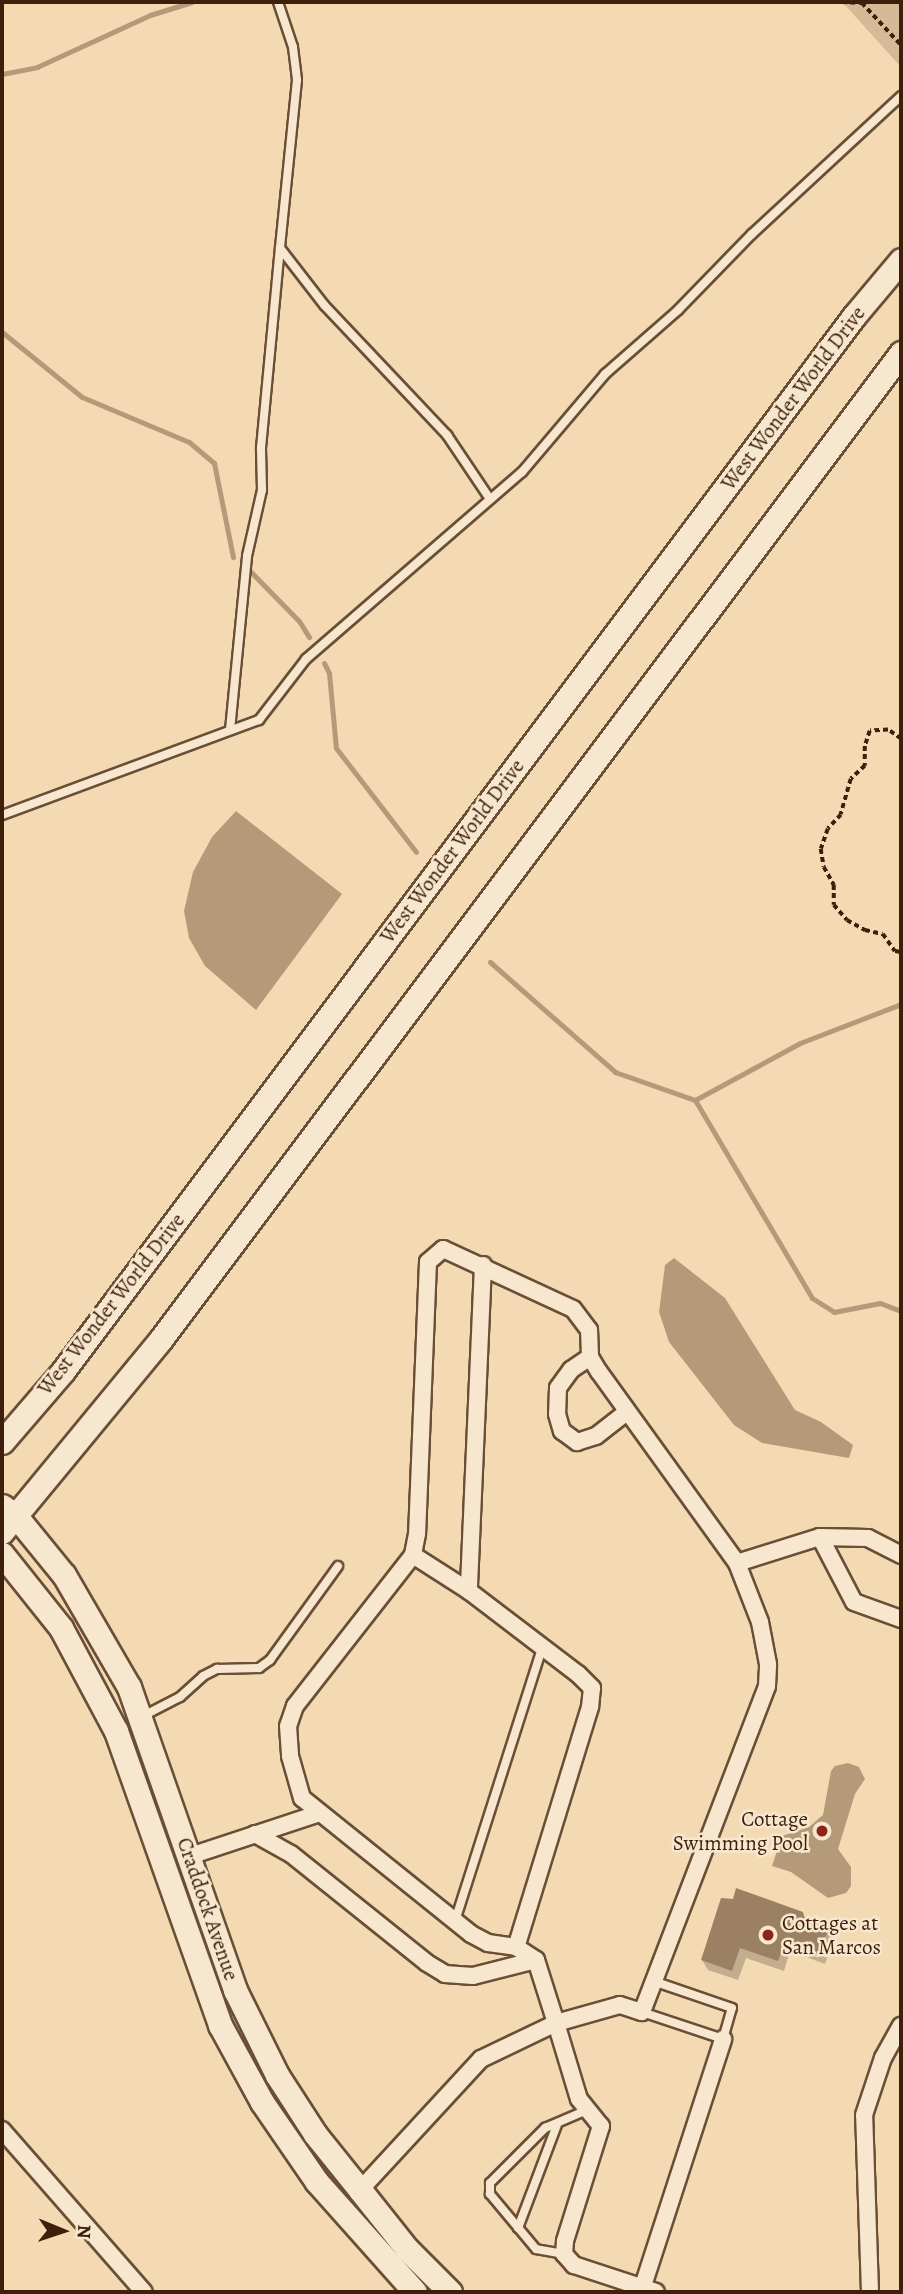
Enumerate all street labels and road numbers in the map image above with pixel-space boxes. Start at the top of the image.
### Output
street label: West Wonder World Drive [716,301,870,495]
street label: West Wonder World Drive [375,754,529,948]
street label: West Wonder World Drive [32,1208,190,1400]
street label: Craddock Avenue [172,1834,244,1984]

